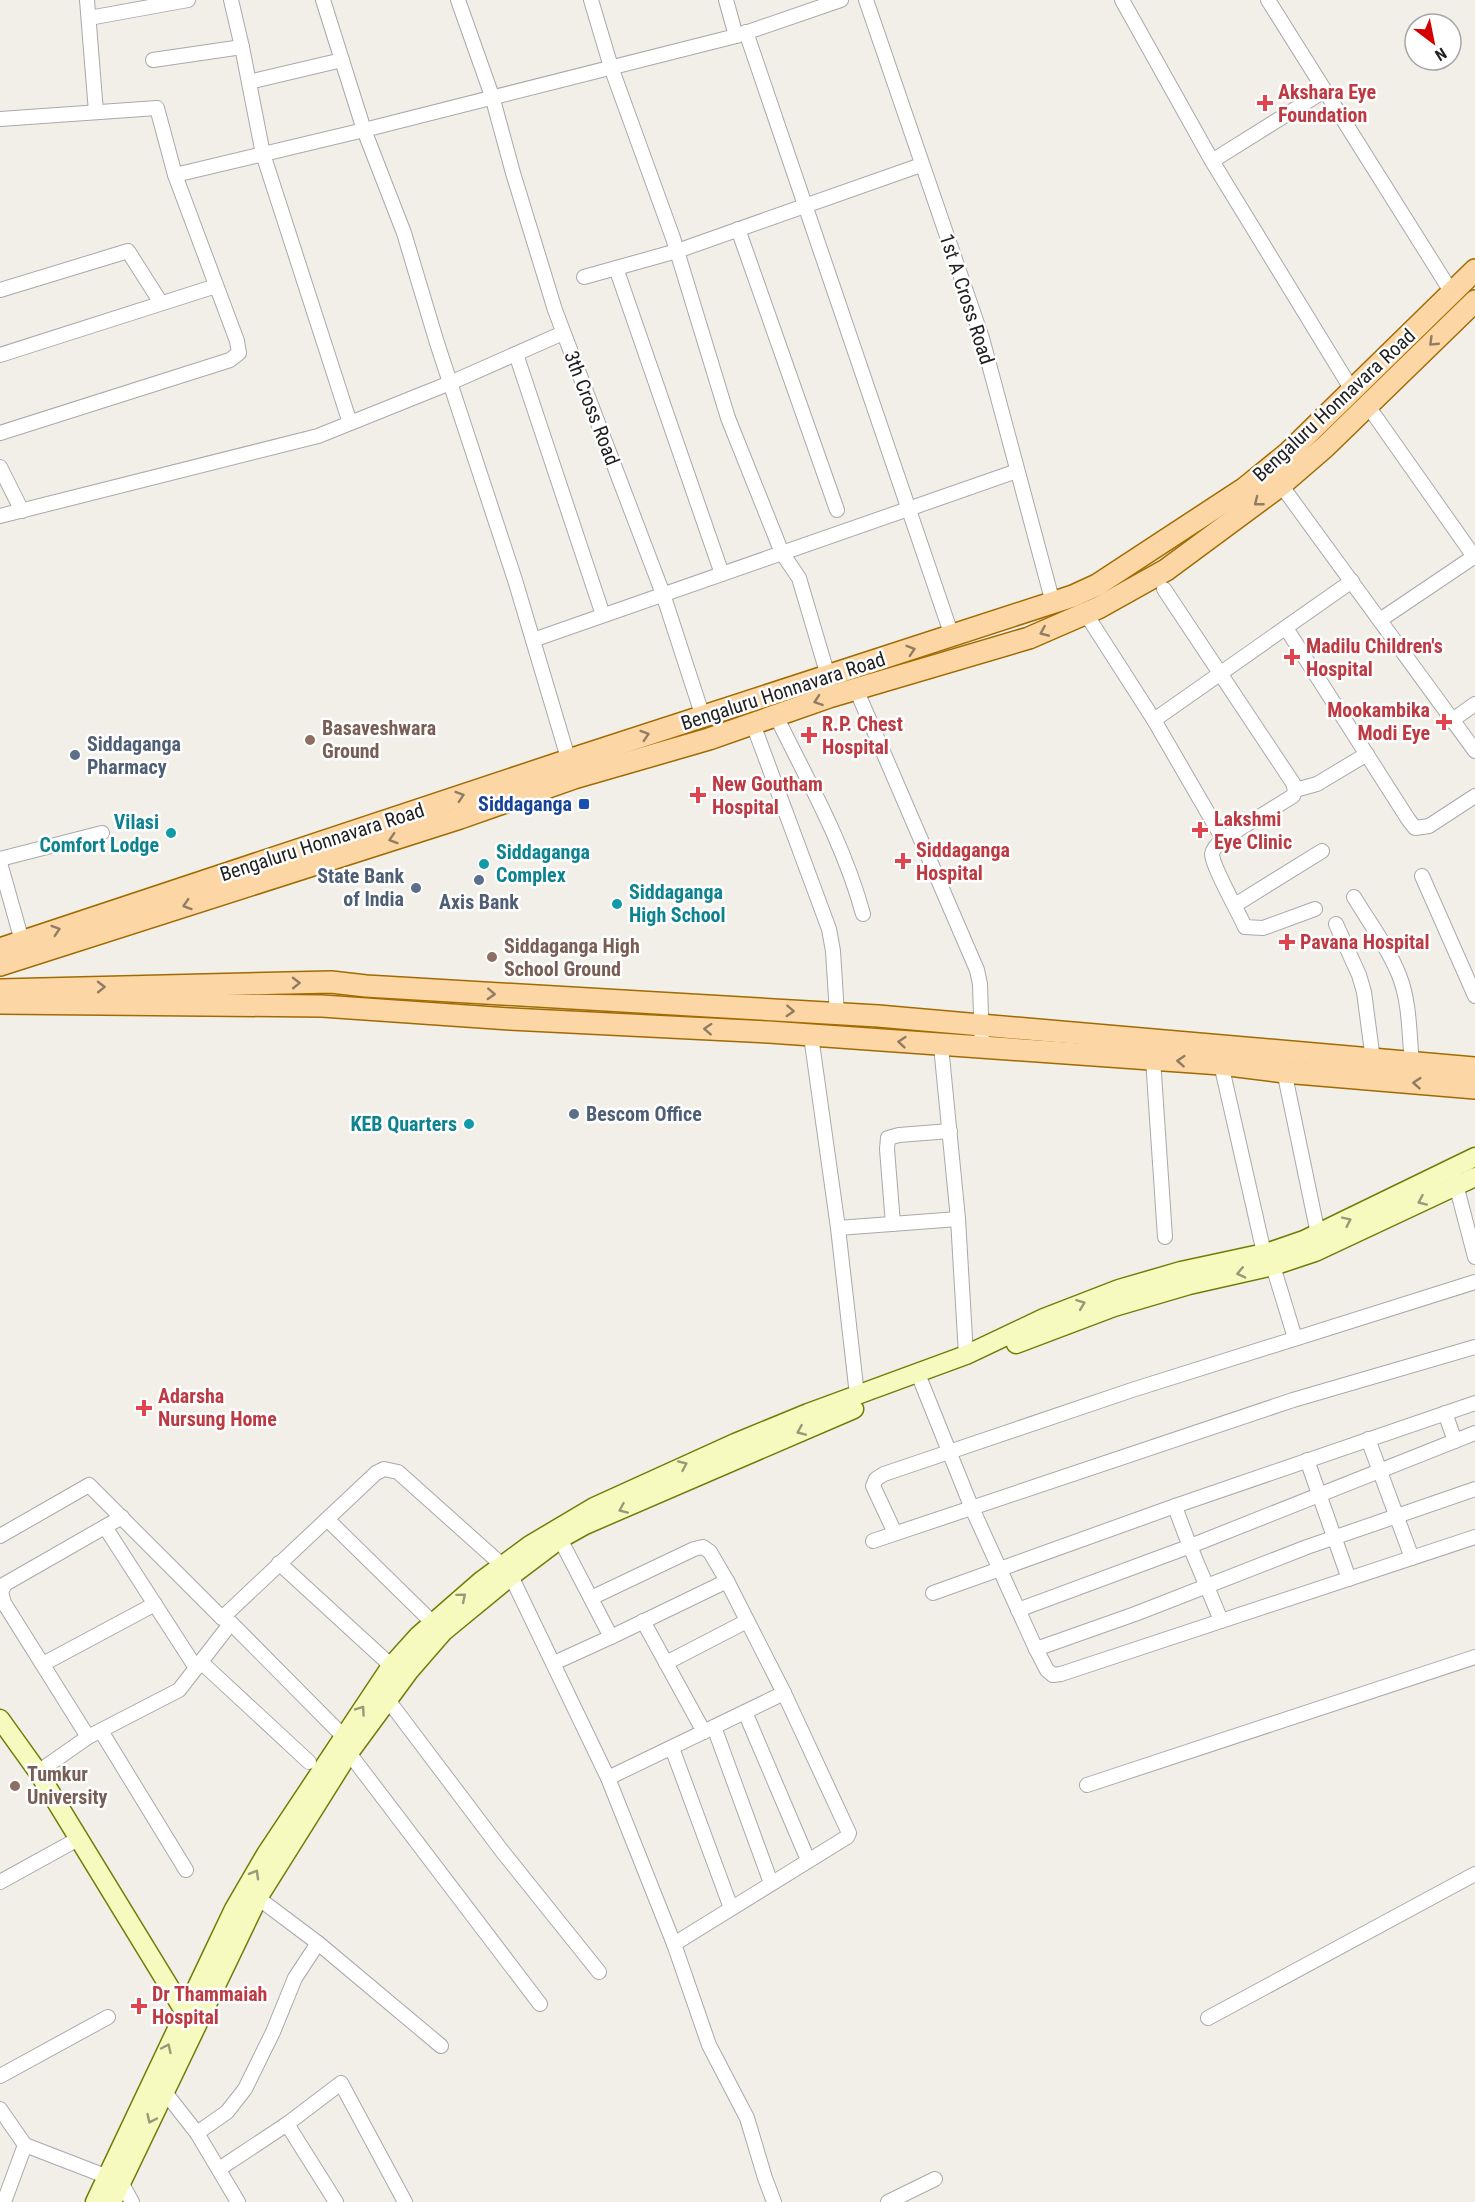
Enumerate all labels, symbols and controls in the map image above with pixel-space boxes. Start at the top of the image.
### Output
north arrow [1403,12,1463,72]
text: N [1431,44,1450,65]
place label: Akshara Eye Foundation [1278,80,1376,127]
marker: Akshara Eye Foundation [1256,94,1274,112]
street label: 1st A Cross Road [935,231,999,367]
street label: Bengaluru Honnavara Road [1248,323,1420,487]
one-way arrow [1430,335,1441,346]
street label: 3th Cross Road [559,348,625,468]
one-way arrow [1254,495,1265,506]
one-way arrow [1040,624,1051,636]
place label: Madilu Children's Hospital [1306,634,1443,681]
one-way arrow [905,644,916,657]
street label: Bengaluru Honnavara Road [678,647,888,735]
marker: Madilu Children's Hospital [1283,648,1301,666]
one-way arrow [813,693,824,706]
place label: Mookambika Modi Eye [1327,698,1430,745]
place label: R.P. Chest Hospital [822,712,903,759]
marker: Mookambika Modi Eye [1435,713,1453,731]
place label: Basaveshwara Ground [322,716,436,763]
marker: R.P. Chest Hospital [800,726,818,744]
one-way arrow [639,730,650,743]
place label: Siddaganga Pharmacy [87,732,181,779]
marker: Basaveshwara Ground [303,733,317,747]
marker: Siddaganga Pharmacy [68,748,82,762]
place label: New Goutham Hospital [712,772,823,819]
marker: New Goutham Hospital [689,786,707,804]
one-way arrow [454,791,465,804]
place label: Siddaganga [478,792,572,816]
marker: Siddaganga [577,797,591,811]
street label: Bengaluru Honnavara Road [217,798,427,886]
place label: Lakshmi Eye Clinic [1214,807,1292,854]
place label: Vilasi Comfort Lodge [39,810,159,857]
marker: Lakshmi Eye Clinic [1191,821,1209,839]
marker: Vilasi Comfort Lodge [164,826,178,840]
one-way arrow [388,832,399,844]
place label: Siddaganga Hospital [916,838,1010,885]
place label: Siddaganga Complex [496,840,590,887]
marker: Siddaganga Hospital [894,852,912,870]
marker: Siddaganga Complex [477,857,491,871]
place label: State Bank of India [317,864,404,911]
marker: Axis Bank [472,873,486,887]
place label: Siddaganga High School [629,880,726,927]
marker: State Bank of India [409,881,423,895]
place label: Axis Bank [439,890,519,914]
marker: Siddaganga High School [610,897,624,911]
one-way arrow [182,898,193,910]
one-way arrow [50,925,60,938]
place label: Pavana Hospital [1300,930,1430,954]
marker: Pavana Hospital [1278,933,1296,951]
place label: Siddaganga High School Ground [504,934,640,981]
marker: Siddaganga High School Ground [485,950,499,964]
one-way arrow [292,977,301,989]
one-way arrow [97,981,106,993]
one-way arrow [486,987,495,1000]
one-way arrow [786,1004,795,1017]
one-way arrow [703,1022,712,1035]
one-way arrow [898,1036,907,1049]
one-way arrow [1176,1055,1185,1068]
one-way arrow [1412,1077,1421,1090]
place label: Bescom Office [586,1102,702,1126]
marker: Bescom Office [567,1107,581,1121]
place label: KEB Quarters [350,1112,457,1136]
marker: KEB Quarters [462,1117,476,1131]
one-way arrow [1417,1194,1428,1206]
one-way arrow [1340,1216,1351,1228]
one-way arrow [1237,1266,1247,1279]
one-way arrow [1075,1299,1086,1311]
place label: Adarsha Nursung Home [158,1384,277,1431]
marker: Adarsha Nursung Home [135,1399,153,1417]
one-way arrow [797,1424,808,1436]
one-way arrow [676,1461,687,1473]
one-way arrow [618,1502,629,1514]
one-way arrow [455,1593,466,1604]
one-way arrow [354,1706,365,1717]
place label: Tumkur University [27,1762,108,1809]
marker: Tumkur University [8,1779,22,1793]
one-way arrow [247,1870,259,1880]
place label: Dr Thammaiah Hospital [152,1982,267,2029]
marker: Dr Thammaiah Hospital [130,1997,148,2015]
one-way arrow [159,2043,171,2054]
one-way arrow [147,2112,159,2123]

